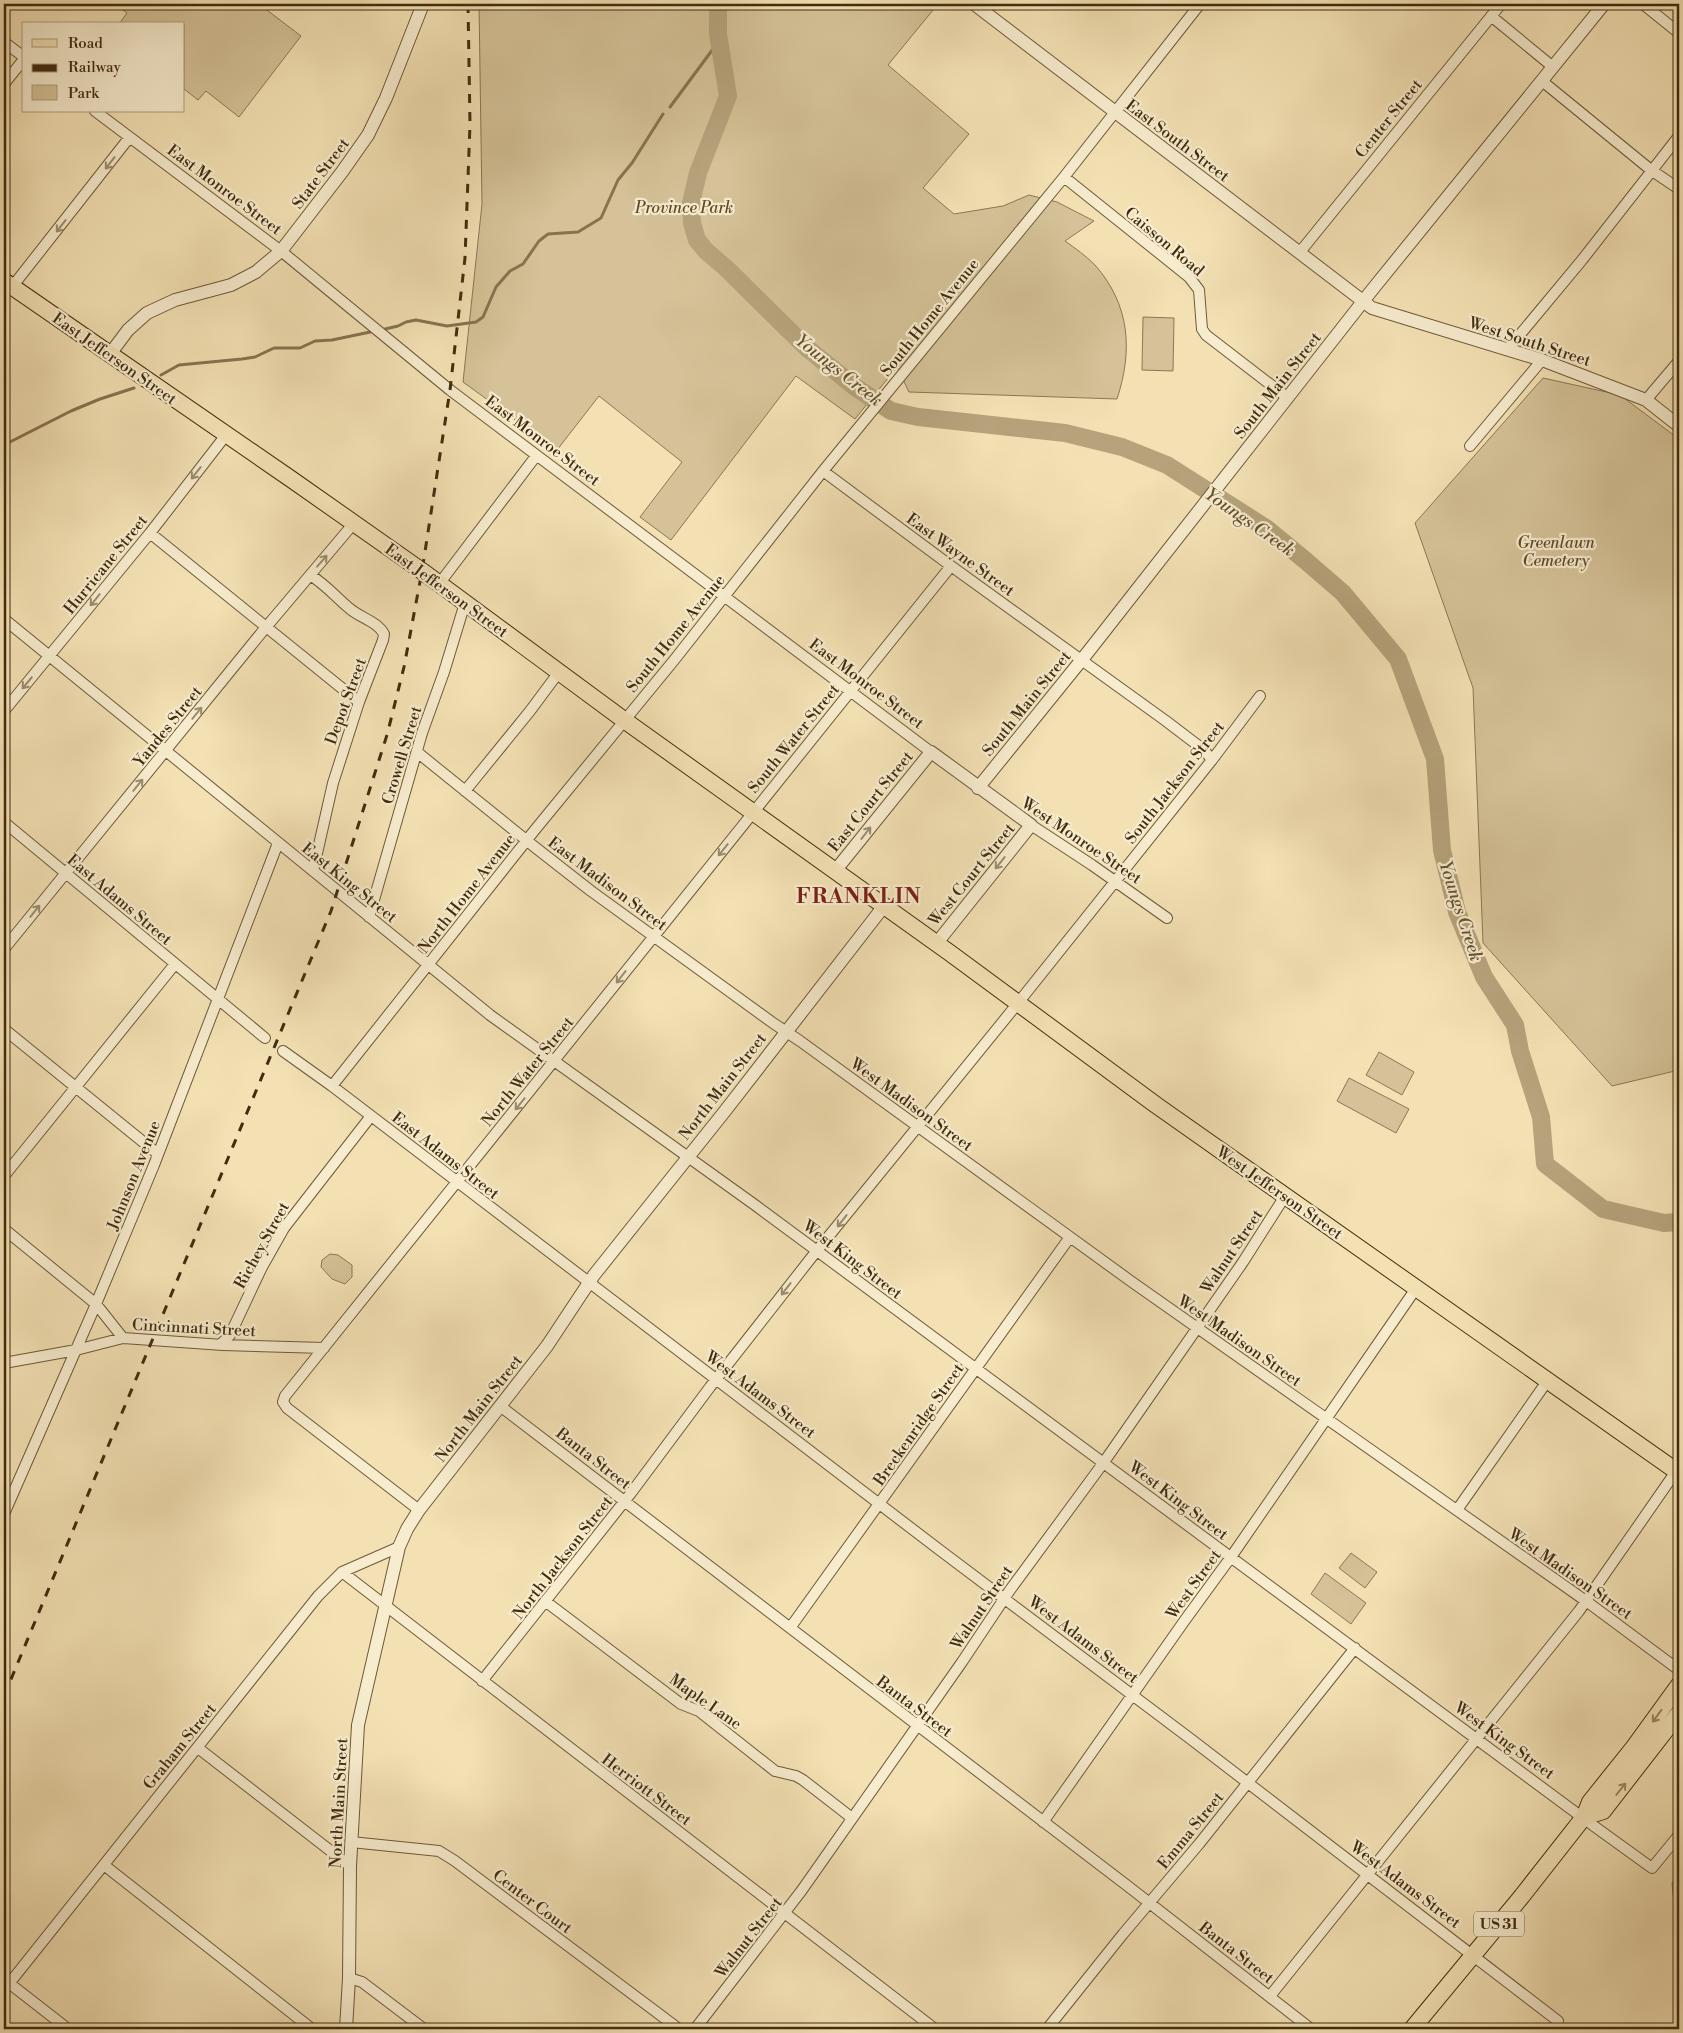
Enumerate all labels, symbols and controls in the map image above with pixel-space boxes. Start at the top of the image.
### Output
legend [22,22,185,112]
text: Road [68,34,103,53]
text: Railway [68,58,122,77]
street label: Center Street [1351,75,1427,162]
text: Park [68,84,100,103]
street label: East South Street [1122,95,1233,187]
street label: State Street [288,134,354,213]
street label: East Monroe Street [163,140,286,240]
one-way arrow [105,156,115,170]
park label: Province Park [634,198,733,218]
street label: Caisson Road [1121,203,1208,281]
one-way arrow [55,219,66,232]
street label: South Home Avenue [876,255,983,381]
street label: East Jefferson Street [48,308,181,409]
street label: West South Street [1465,312,1594,371]
street label: South Main Street [1230,328,1326,443]
water label: Youngs Creek [790,329,887,412]
street label: East Monroe Street [481,391,604,491]
one-way arrow [191,466,202,479]
water label: Youngs Creek [1200,483,1299,562]
street label: East Wayne Street [902,509,1019,601]
street label: Hurricane Street [60,511,152,618]
park label: Greenlawn Cemetery [1517,533,1596,571]
street label: East Jefferson Street [381,539,512,642]
one-way arrow [316,554,328,567]
street label: South Home Avenue [622,571,729,697]
one-way arrow [90,593,101,606]
street label: East Monroe Street [805,634,928,734]
street label: South Main Street [978,647,1076,760]
street label: Depot Street [321,655,371,748]
one-way arrow [21,677,32,690]
street label: South Water Street [744,680,844,797]
street label: Yandes Street [128,682,207,772]
street label: Crowell Street [378,703,426,807]
one-way arrow [191,707,202,720]
street label: South Jackson Street [1121,717,1229,848]
street label: East Court Street [824,747,918,856]
one-way arrow [132,779,143,792]
street label: West Monroe Street [1017,793,1146,889]
street label: West Court Street [924,819,1020,931]
one-way arrow [860,827,871,840]
street label: North Home Avenue [414,830,520,958]
street label: East Madison Street [544,832,671,935]
street label: East King Street [298,838,401,927]
one-way arrow [717,843,728,856]
street label: East Adams Street [63,850,176,950]
one-way arrow [995,856,1006,869]
water label: Youngs Creek [1433,858,1488,965]
district label: FRANKLIN [796,884,922,910]
one-way arrow [29,905,40,918]
one-way arrow [616,970,626,984]
street label: North Water Street [477,1012,578,1131]
street label: North Main Street [675,1029,771,1144]
street label: West Madison Street [845,1053,977,1156]
one-way arrow [514,1097,525,1110]
street label: East Adams Street [388,1108,503,1204]
street label: Johnson Avenue [102,1118,165,1234]
street label: West Jefferson Street [1211,1141,1347,1244]
street label: Richey Street [230,1198,294,1292]
street label: Walnut Street [1196,1205,1268,1298]
one-way arrow [836,1214,847,1227]
street label: West King Street [798,1215,906,1304]
one-way arrow [781,1282,792,1295]
street label: West Madison Street [1173,1290,1305,1391]
street label: Cincinnati Street [131,1315,257,1341]
street label: West Adams Street [700,1346,820,1443]
street label: North Main Street [431,1351,527,1466]
street label: Breckenridge Street [869,1359,969,1490]
street label: Banta Street [551,1423,635,1494]
street label: West King Street [1124,1456,1232,1545]
street label: North Jackson Street [508,1492,617,1623]
street label: West Madison Street [1504,1523,1636,1624]
street label: West Street [1161,1546,1226,1624]
street label: Walnut Street [946,1561,1018,1654]
street label: West Adams Street [1023,1591,1143,1688]
street label: Maple Lane [665,1670,746,1734]
street label: Banta Street [872,1671,956,1742]
street label: West King Street [1450,1697,1559,1784]
street label: Graham Street [139,1699,221,1794]
one-way arrow [1651,1709,1662,1722]
street label: North Main Street [326,1737,352,1869]
street label: Herriott Street [597,1749,696,1830]
one-way arrow [1615,1783,1626,1796]
street label: Emma Street [1153,1788,1228,1873]
street label: West Adams Street [1345,1836,1465,1933]
street label: Center Court [489,1865,576,1938]
street label: Walnut Street [710,1893,787,1983]
road number: US 31 [1474,1912,1524,1936]
street label: Banta Street [1194,1917,1278,1988]

